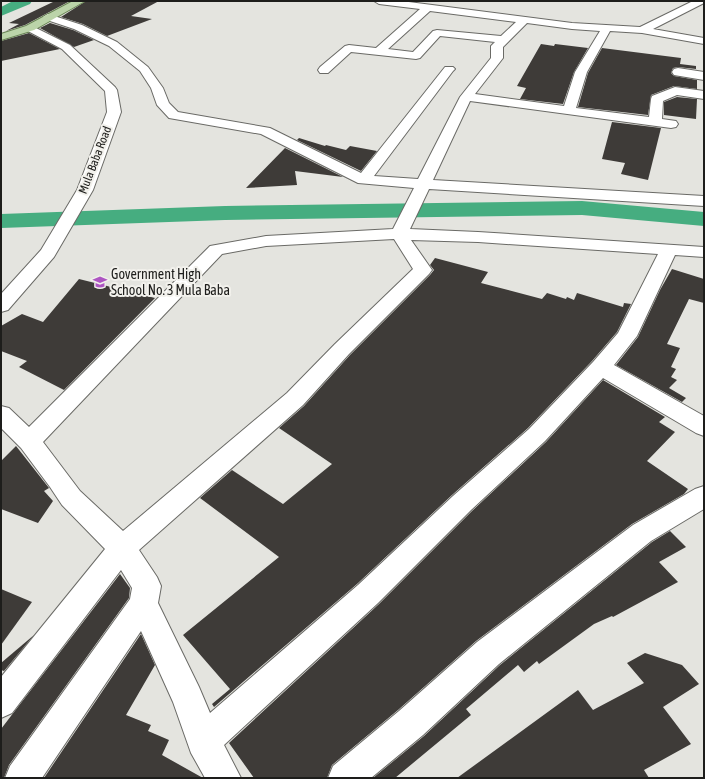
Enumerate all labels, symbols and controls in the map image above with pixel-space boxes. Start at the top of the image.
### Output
street label: Mula Baba Road [76,124,114,196]
place label: Government High School No. 3 Mula Baba [111,266,230,298]
school or university icon: Government High School No. 3 Mula Baba [92,274,108,290]

